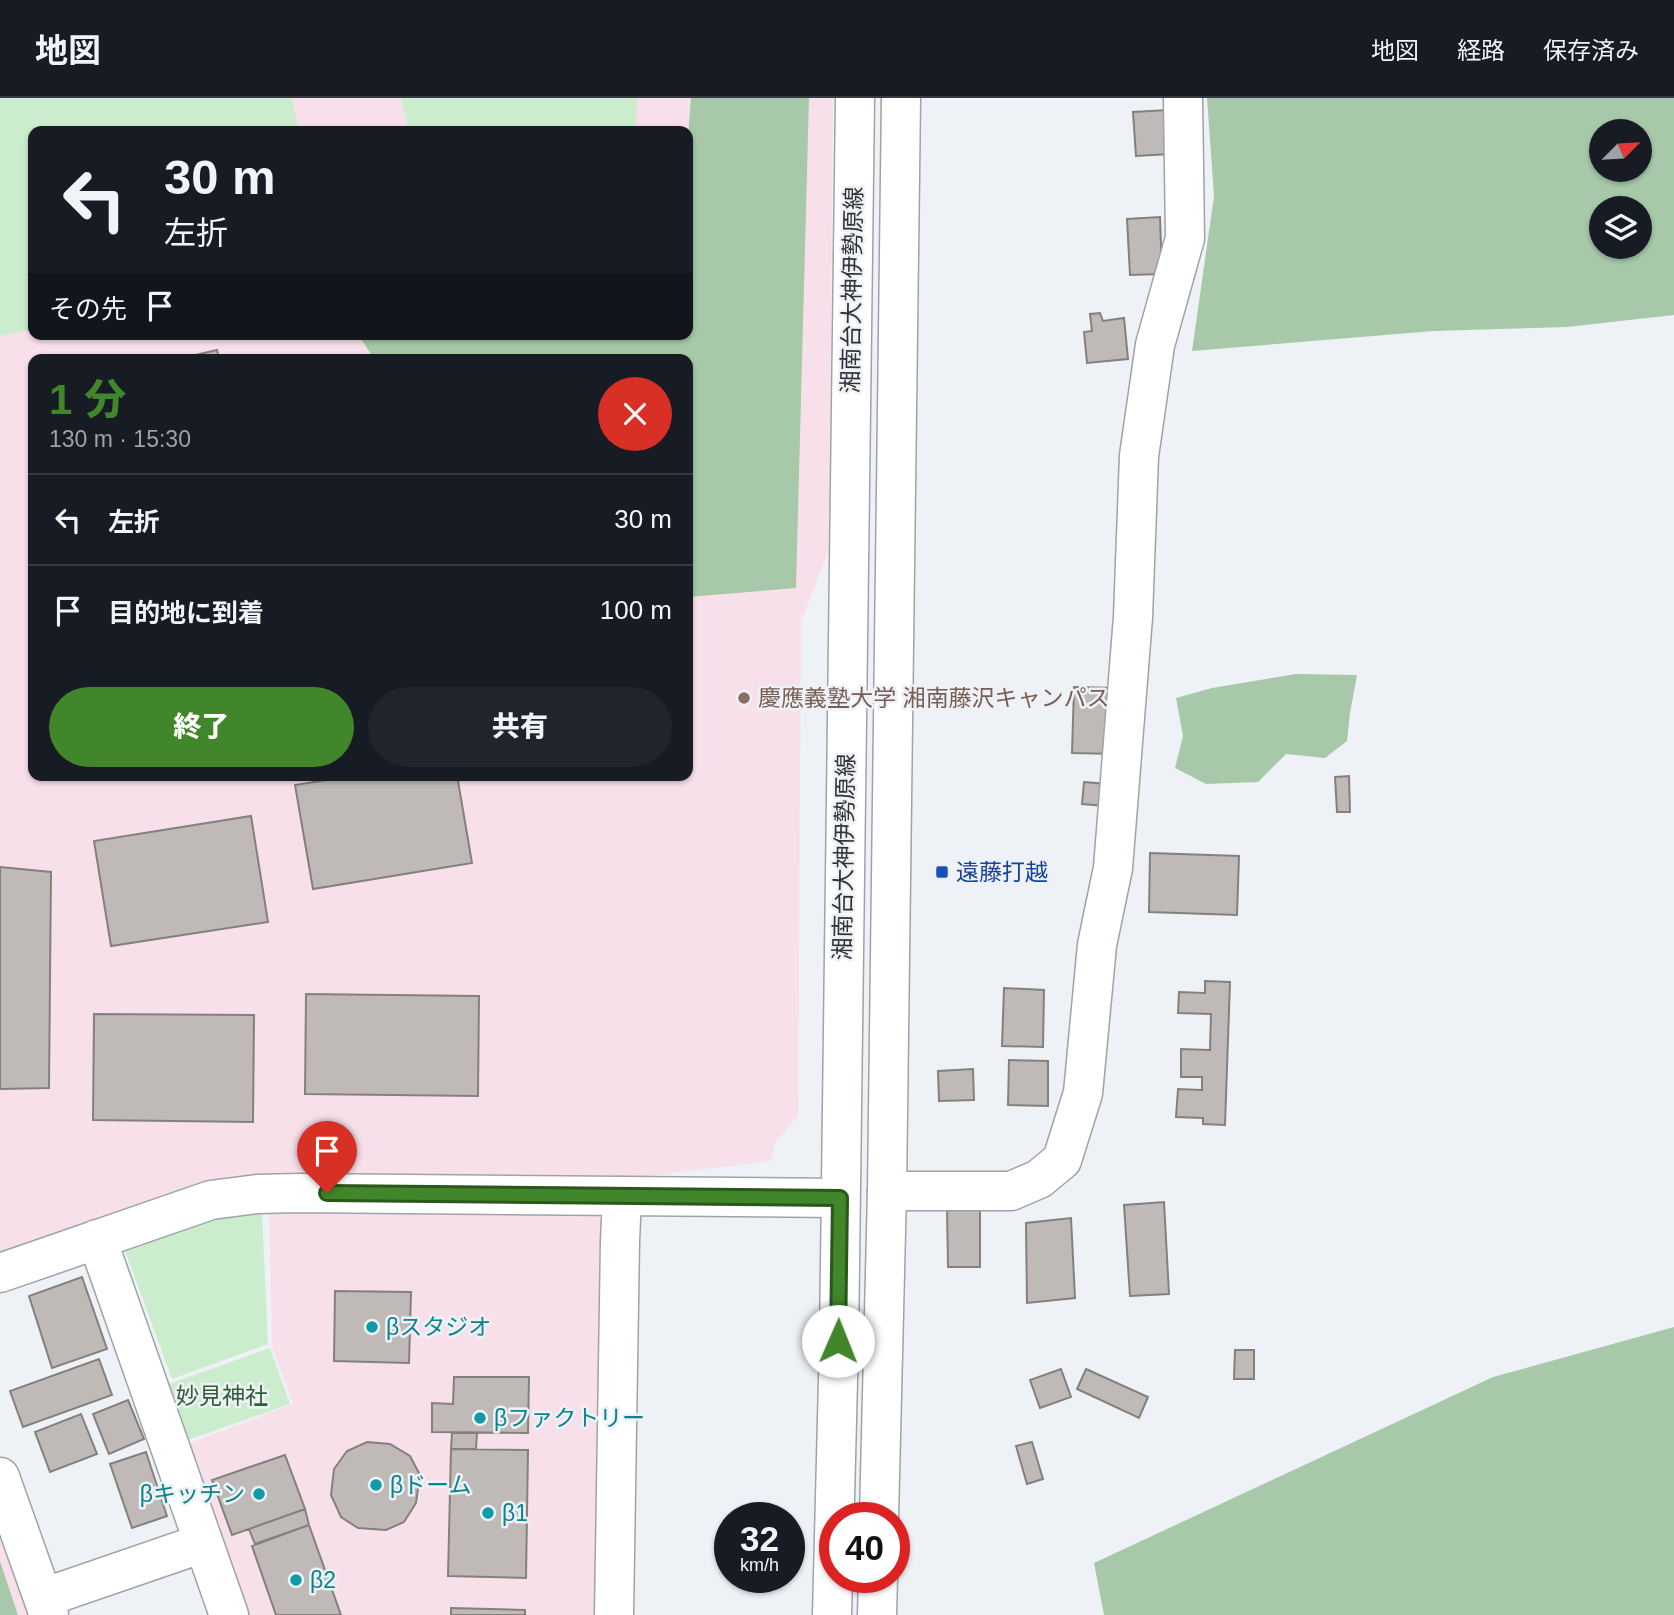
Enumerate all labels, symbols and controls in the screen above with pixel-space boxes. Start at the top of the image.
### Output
text: 地図 [35,32,101,69]
text: 地図 [1371,37,1419,64]
text: 経路 [1457,37,1505,64]
text: 保存済み [1543,37,1639,64]
north arrow [1589,119,1652,182]
map controls [1589,119,1652,259]
text: 30 m [164,150,276,204]
icon: left [49,154,140,245]
street label: 湘南台大神伊勢原線 [837,186,867,394]
button: layers [1589,196,1652,259]
text: 左折 [164,215,228,251]
icon: arrive [141,287,179,325]
text: その先 [49,294,127,324]
text: 1 分 [49,376,126,423]
button: close [598,377,672,451]
text: 130 m · 15:30 [49,426,191,452]
icon: left [49,501,87,539]
text: 30 m [614,504,672,534]
text: 左折 [108,507,160,537]
icon: arrive [49,592,87,630]
text: 100 m [600,595,672,625]
text: 目的地に到着 [108,598,264,628]
place label: 慶應義塾大学 湘南藤沢キャンパス [758,685,1109,711]
button: 終了 [49,687,354,767]
button: 共有 [368,687,672,767]
marker: 慶應義塾大学 湘南藤沢キャンパス [736,690,752,706]
street label: 湘南台大神伊勢原線 [829,753,859,961]
place label: 遠藤打越 [956,859,1048,885]
marker: 遠藤打越 [934,864,950,880]
pin [297,1121,357,1193]
icon: arrive [308,1132,346,1170]
position arrow [801,1304,875,1378]
place label: βスタジオ [386,1314,491,1340]
marker: βスタジオ [364,1319,380,1335]
park label: 妙見神社 [176,1383,268,1409]
place label: βファクトリー [494,1405,645,1431]
marker: βファクトリー [472,1410,488,1426]
place label: βドーム [390,1472,472,1498]
marker: βドーム [368,1477,384,1493]
place label: βキッチン [140,1481,245,1507]
marker: βキッチン [251,1486,267,1502]
place label: β1 [502,1500,528,1526]
speed limit sign: 40 [819,1502,910,1593]
marker: β1 [480,1505,496,1521]
text: 32 [740,1519,779,1558]
text: km/h [740,1555,779,1575]
place label: β2 [310,1567,336,1593]
marker: β2 [288,1572,304,1588]

